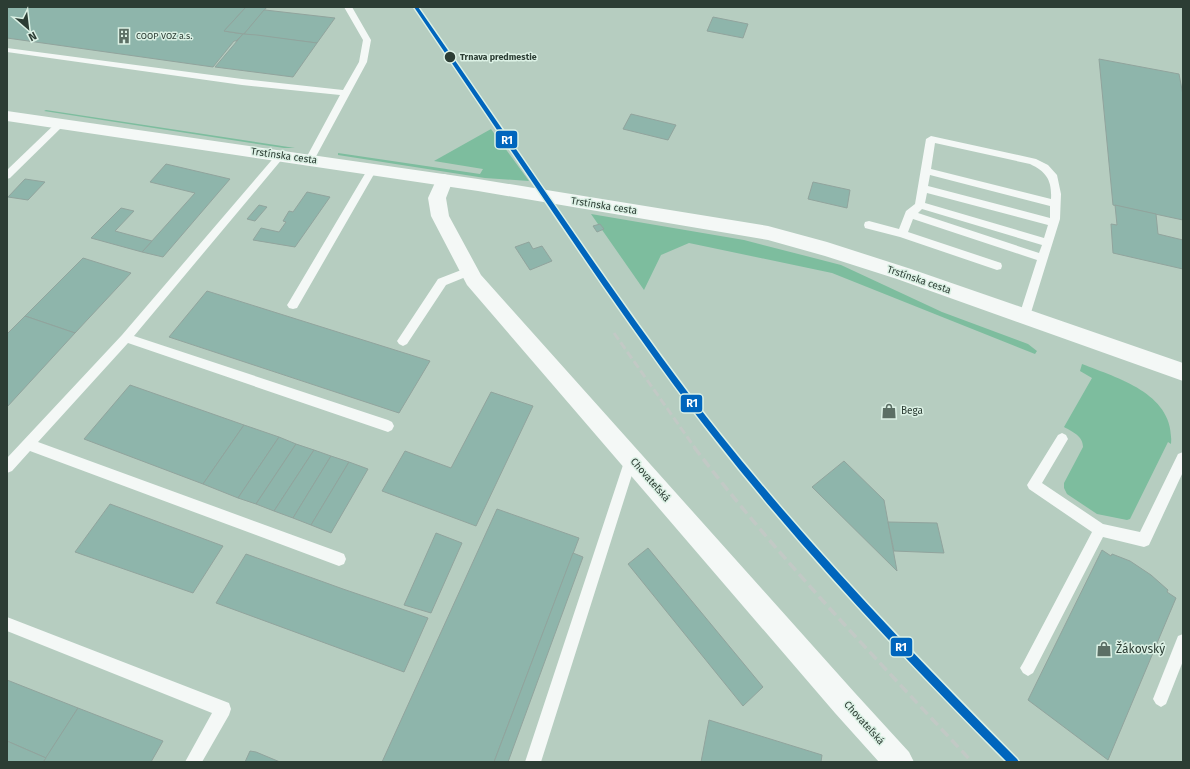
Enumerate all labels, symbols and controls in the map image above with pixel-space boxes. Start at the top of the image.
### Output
north arrow [8,8,48,48]
building icon: COOP VOZ a.s. [115,27,133,45]
text: N [26,29,39,44]
place label: COOP VOZ a.s. [136,31,192,41]
marker: Trnava predmestie [443,50,457,64]
place label: Trnava predmestie [460,52,537,62]
line badge: R1 [495,130,518,149]
text: R1 [501,134,513,147]
street label: Trstínska cesta [250,144,318,167]
street label: Trstínska cesta [570,194,638,217]
street label: Trstínska cesta [885,262,953,297]
line badge: R1 [680,394,703,413]
text: R1 [686,397,698,410]
shop icon: Bega [880,402,898,420]
place label: Bega [901,405,923,417]
street label: Chovateľská [628,456,672,504]
line badge: R1 [890,637,913,657]
shop icon: Žákovský [1095,640,1113,658]
text: R1 [895,641,907,654]
place label: Žákovský [1116,641,1165,656]
street label: Chovateľská [841,699,887,747]

